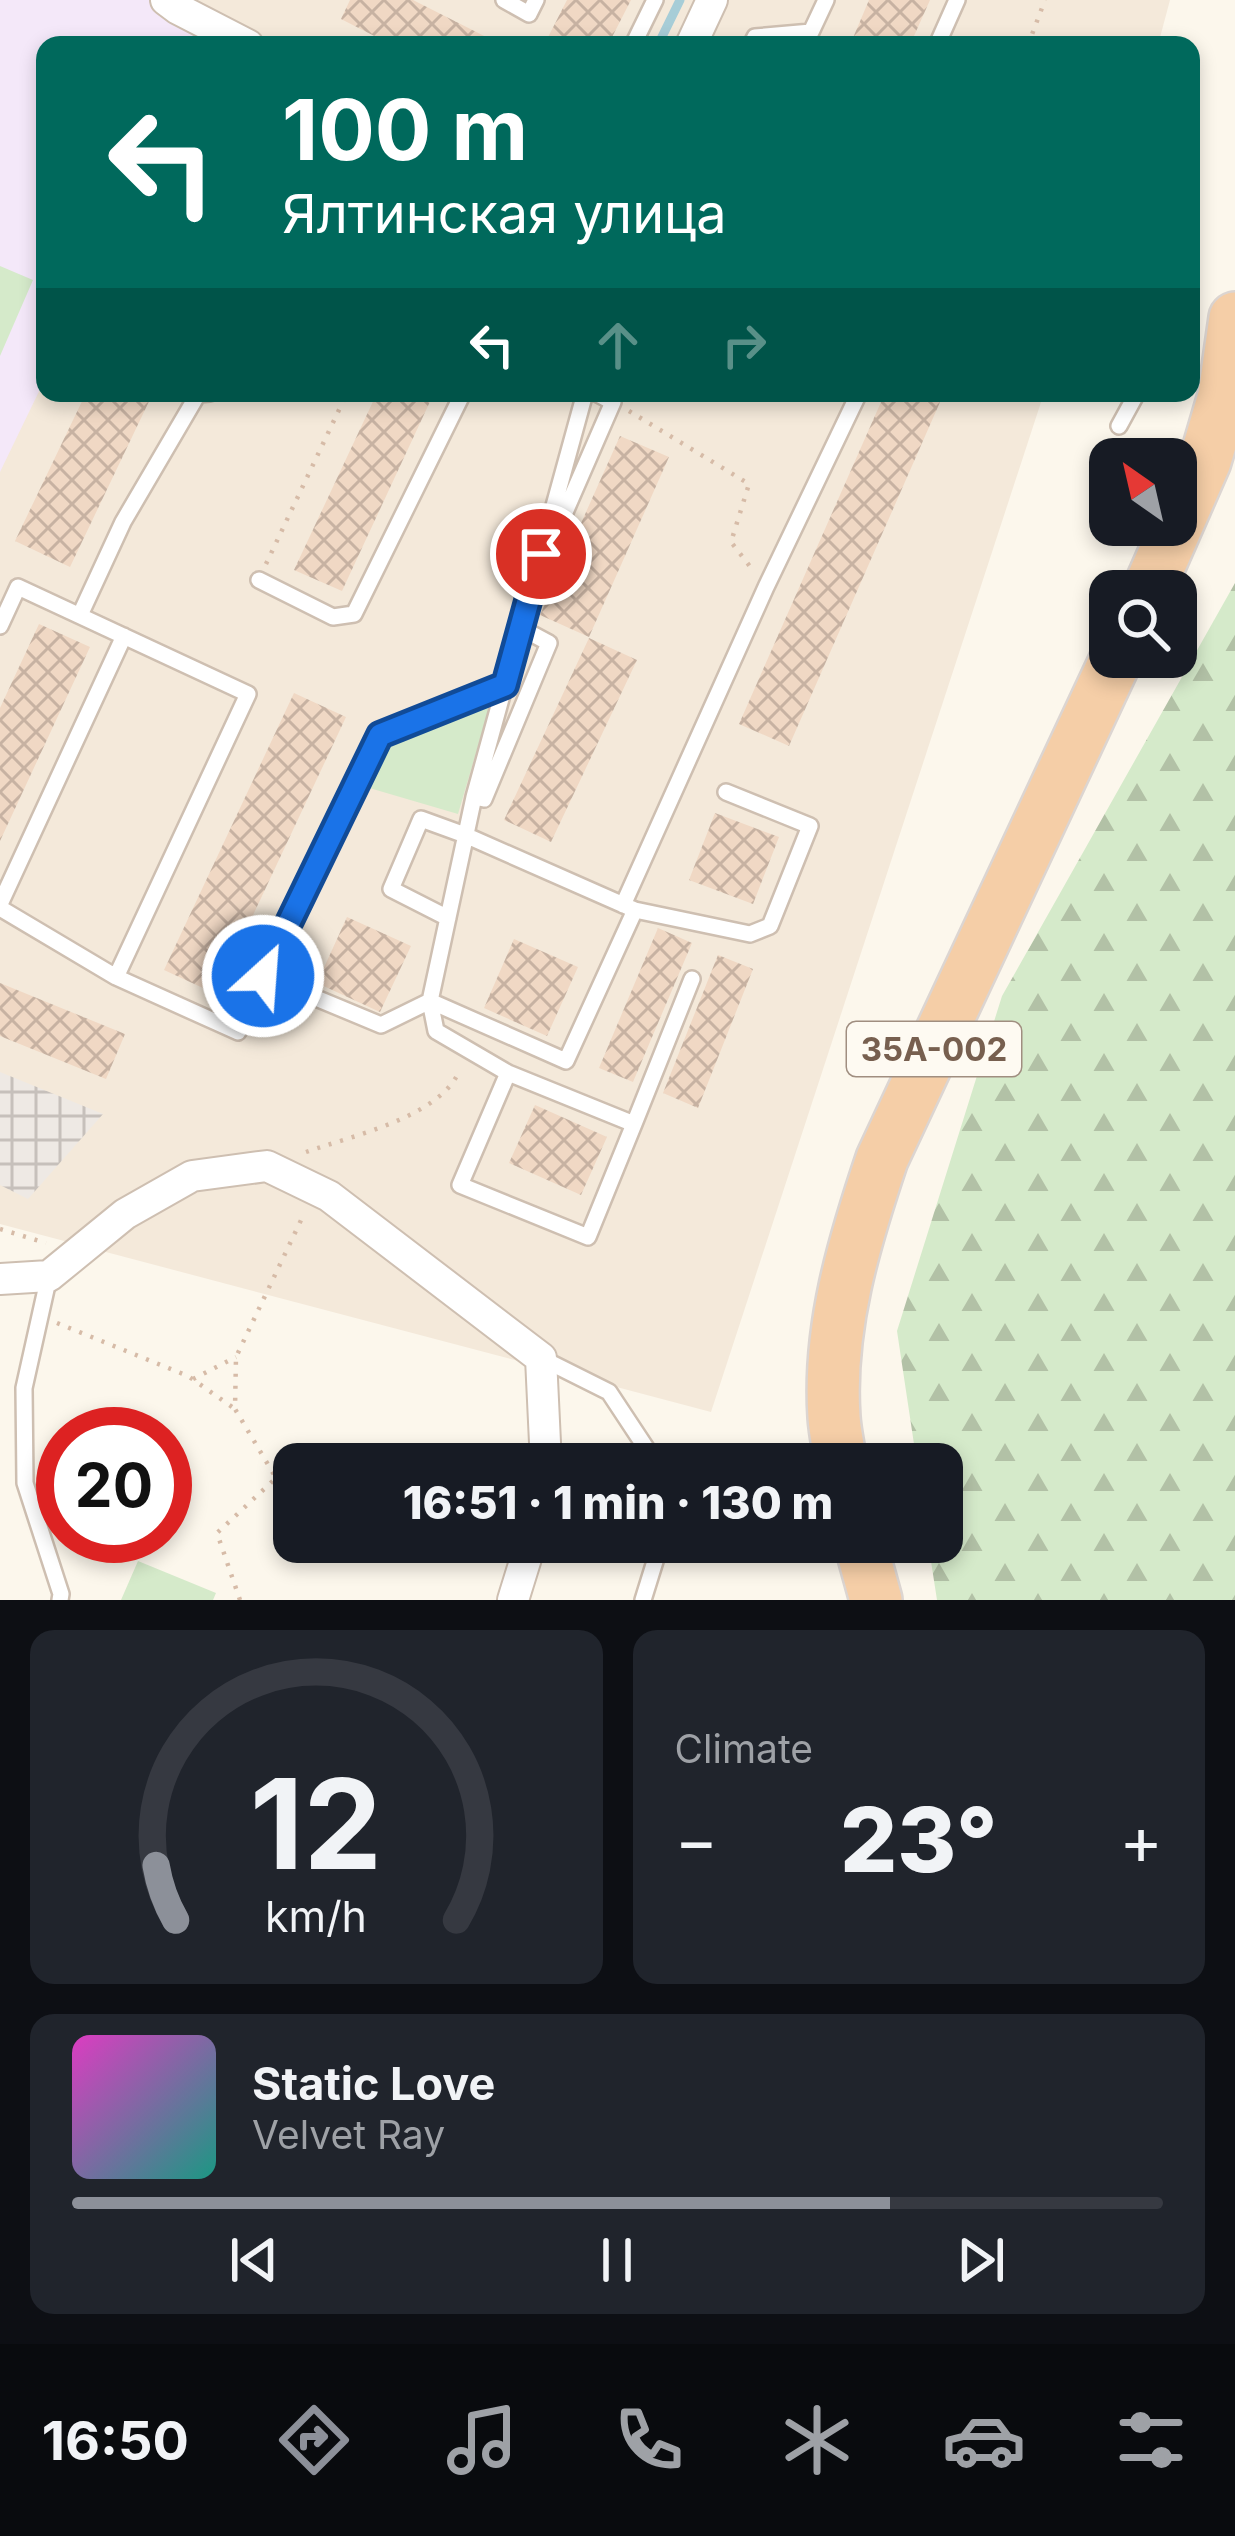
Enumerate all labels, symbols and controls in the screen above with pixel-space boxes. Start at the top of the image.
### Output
text: 100 m [282,79,528,180]
icon: left [84,84,240,240]
text: Ялтинская улица [282,181,727,246]
icon: left [459,312,525,378]
icon: ahead [585,312,651,378]
icon: right [711,312,777,378]
north arrow [1089,438,1197,546]
map controls [1089,438,1197,678]
pin [490,503,592,605]
icon: arrive [508,521,574,587]
button: search [1089,570,1197,678]
position arrow [200,913,326,1039]
road number: 35А-002 [847,1022,1021,1076]
speed limit sign: 20 [36,1407,192,1563]
text: 16:51 · 1 min · 130 m [403,1475,833,1530]
text: Climate [675,1725,813,1772]
text: 12 [250,1748,382,1899]
text: 23° [840,1785,998,1894]
text: − [675,1800,718,1880]
text: + [1119,1800,1163,1880]
text: km/h [265,1890,367,1942]
text: Static Love [252,2056,495,2111]
text: Velvet Ray [252,2111,445,2158]
icon: previous [221,2227,287,2293]
icon: pause [584,2227,650,2293]
icon: next [948,2227,1014,2293]
icon: directions [272,2398,356,2482]
icon: music [440,2398,524,2482]
icon: phone [607,2398,691,2482]
icon: climate [775,2398,859,2482]
icon: car [942,2398,1026,2482]
icon: filters [1109,2398,1193,2482]
text: 16:50 [42,2408,189,2473]

